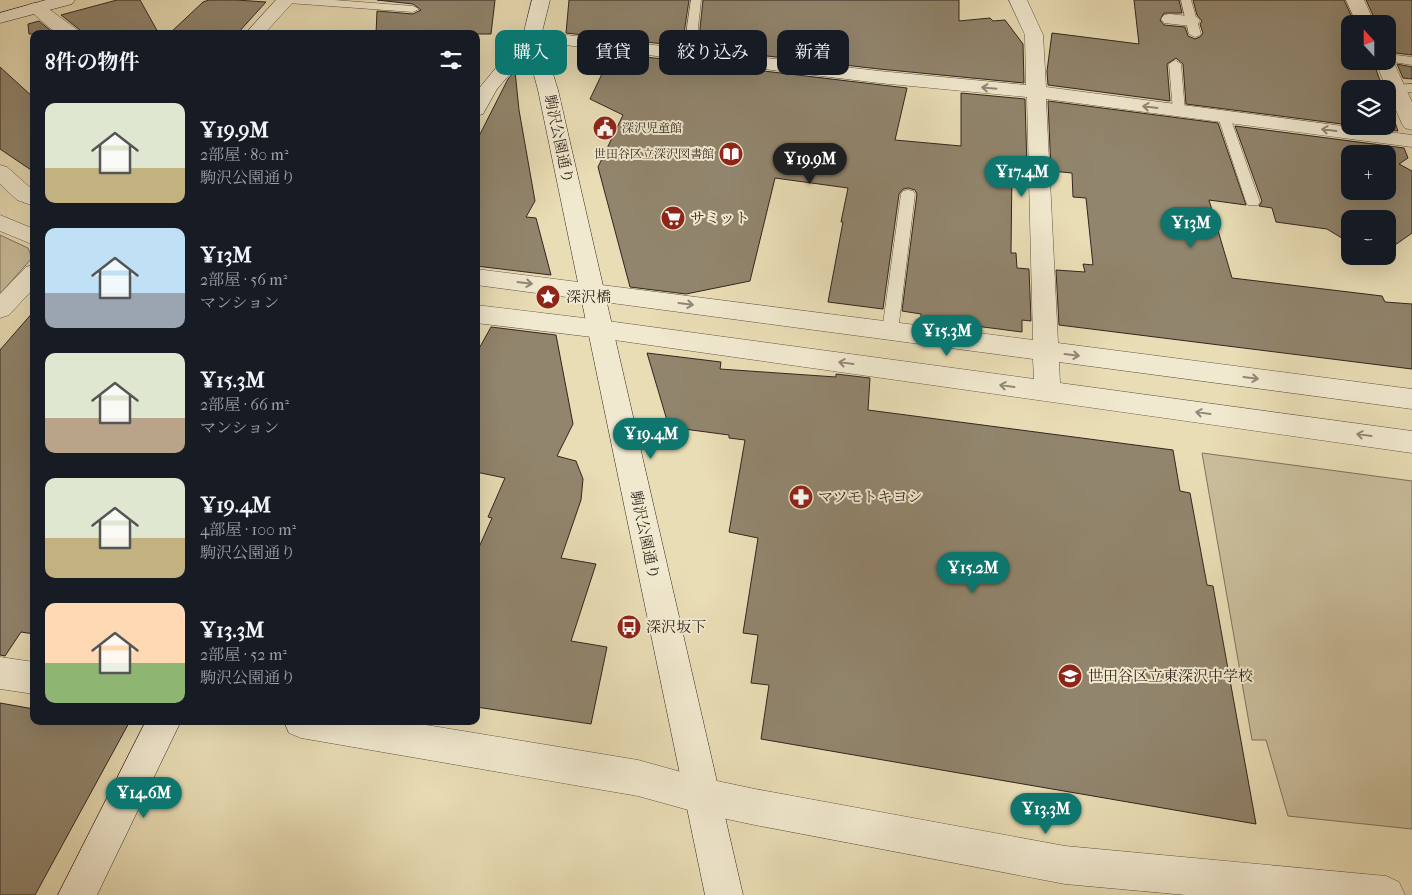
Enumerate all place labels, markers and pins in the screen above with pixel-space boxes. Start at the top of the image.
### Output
public building icon: 深沢児童館 [592,115,618,141]
place label: 深沢児童館 [622,121,682,135]
library icon: 世田谷区立深沢図書館 [718,141,744,167]
pin: ¥19.9M [769,142,851,185]
place label: 世田谷区立深沢図書館 [594,147,714,161]
pin: ¥17.4M [981,156,1063,198]
supermarket icon: サミット [660,205,686,231]
pin: ¥13M [1161,206,1221,249]
place label: サミット [690,209,750,227]
place icon: 深沢橋 [535,284,561,310]
place label: 深沢橋 [566,288,611,306]
pin: ¥15.3M [906,314,988,357]
pin: ¥19.4M [610,418,692,460]
pharmacy icon: マツモトキヨシ [788,484,814,510]
place label: マツモトキヨシ [818,488,923,506]
pin: ¥15.2M [932,552,1014,594]
bus stop icon: 深沢坂下 [616,614,642,640]
place label: 深沢坂下 [646,618,706,636]
school or university icon: 世田谷区立東深沢中学校 [1057,663,1083,689]
place label: 世田谷区立東深沢中学校 [1088,667,1253,685]
pin: ¥14.6M [103,776,185,819]
pin: ¥13.3M [1005,792,1087,835]

